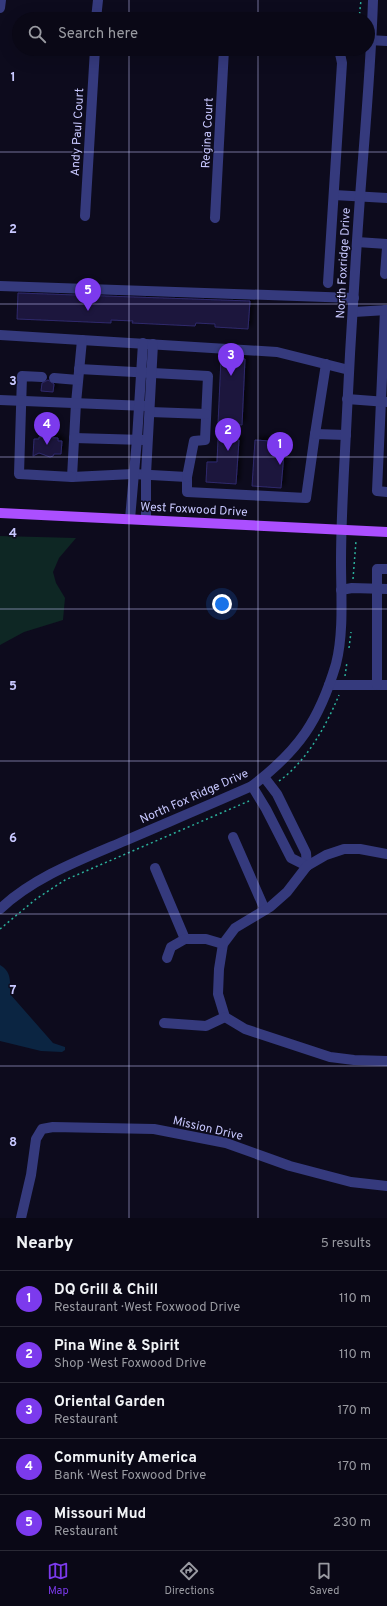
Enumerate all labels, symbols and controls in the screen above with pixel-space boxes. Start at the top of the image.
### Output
search box [12,12,375,56]
icon: search [26,23,48,45]
text: Search here [58,25,138,44]
text: 1 [10,70,16,86]
street label: Andy Paul Court [68,88,88,176]
street label: Regina Court [198,97,218,169]
street label: North Foxridge Drive [333,207,355,319]
text: 2 [9,222,17,238]
pin: 5 [75,278,101,311]
pin: 3 [218,343,244,376]
text: 3 [9,374,17,390]
pin: 4 [34,412,60,445]
pin: 2 [215,418,241,451]
pin: 1 [267,432,293,465]
street label: West Foxwood Drive [140,499,248,521]
text: 4 [9,526,17,542]
your location [212,594,232,614]
text: 5 [9,679,17,695]
street label: North Fox Ridge Drive [138,766,251,828]
text: 6 [9,831,17,847]
text: 7 [10,983,17,999]
street label: Mission Drive [171,1113,244,1145]
text: 8 [9,1135,17,1151]
text: Nearby [16,1233,73,1255]
text: 5 results [321,1236,371,1252]
text: DQ Grill & Chill [54,1281,158,1300]
text: 1 [26,1291,32,1307]
text: 110 m [339,1291,371,1307]
text: Restaurant · West Foxwood Drive [54,1300,240,1316]
text: Pina Wine & Spirit [54,1337,180,1356]
text: 2 [25,1347,33,1363]
text: 110 m [339,1347,371,1363]
text: Shop · West Foxwood Drive [54,1356,206,1372]
text: Oriental Garden [54,1393,165,1412]
text: 3 [25,1403,33,1419]
text: 170 m [337,1403,371,1419]
text: Restaurant [54,1412,118,1428]
text: Community America [54,1449,197,1468]
text: 4 [25,1459,33,1475]
text: 170 m [337,1459,371,1475]
text: Bank · West Foxwood Drive [54,1468,206,1484]
text: Missouri Mud [54,1505,146,1524]
text: 5 [25,1515,33,1531]
text: 230 m [333,1515,371,1531]
text: Restaurant [54,1524,118,1540]
tab: Map [47,1560,69,1598]
tab: Directions [164,1560,214,1598]
tab: Saved [309,1560,340,1598]

